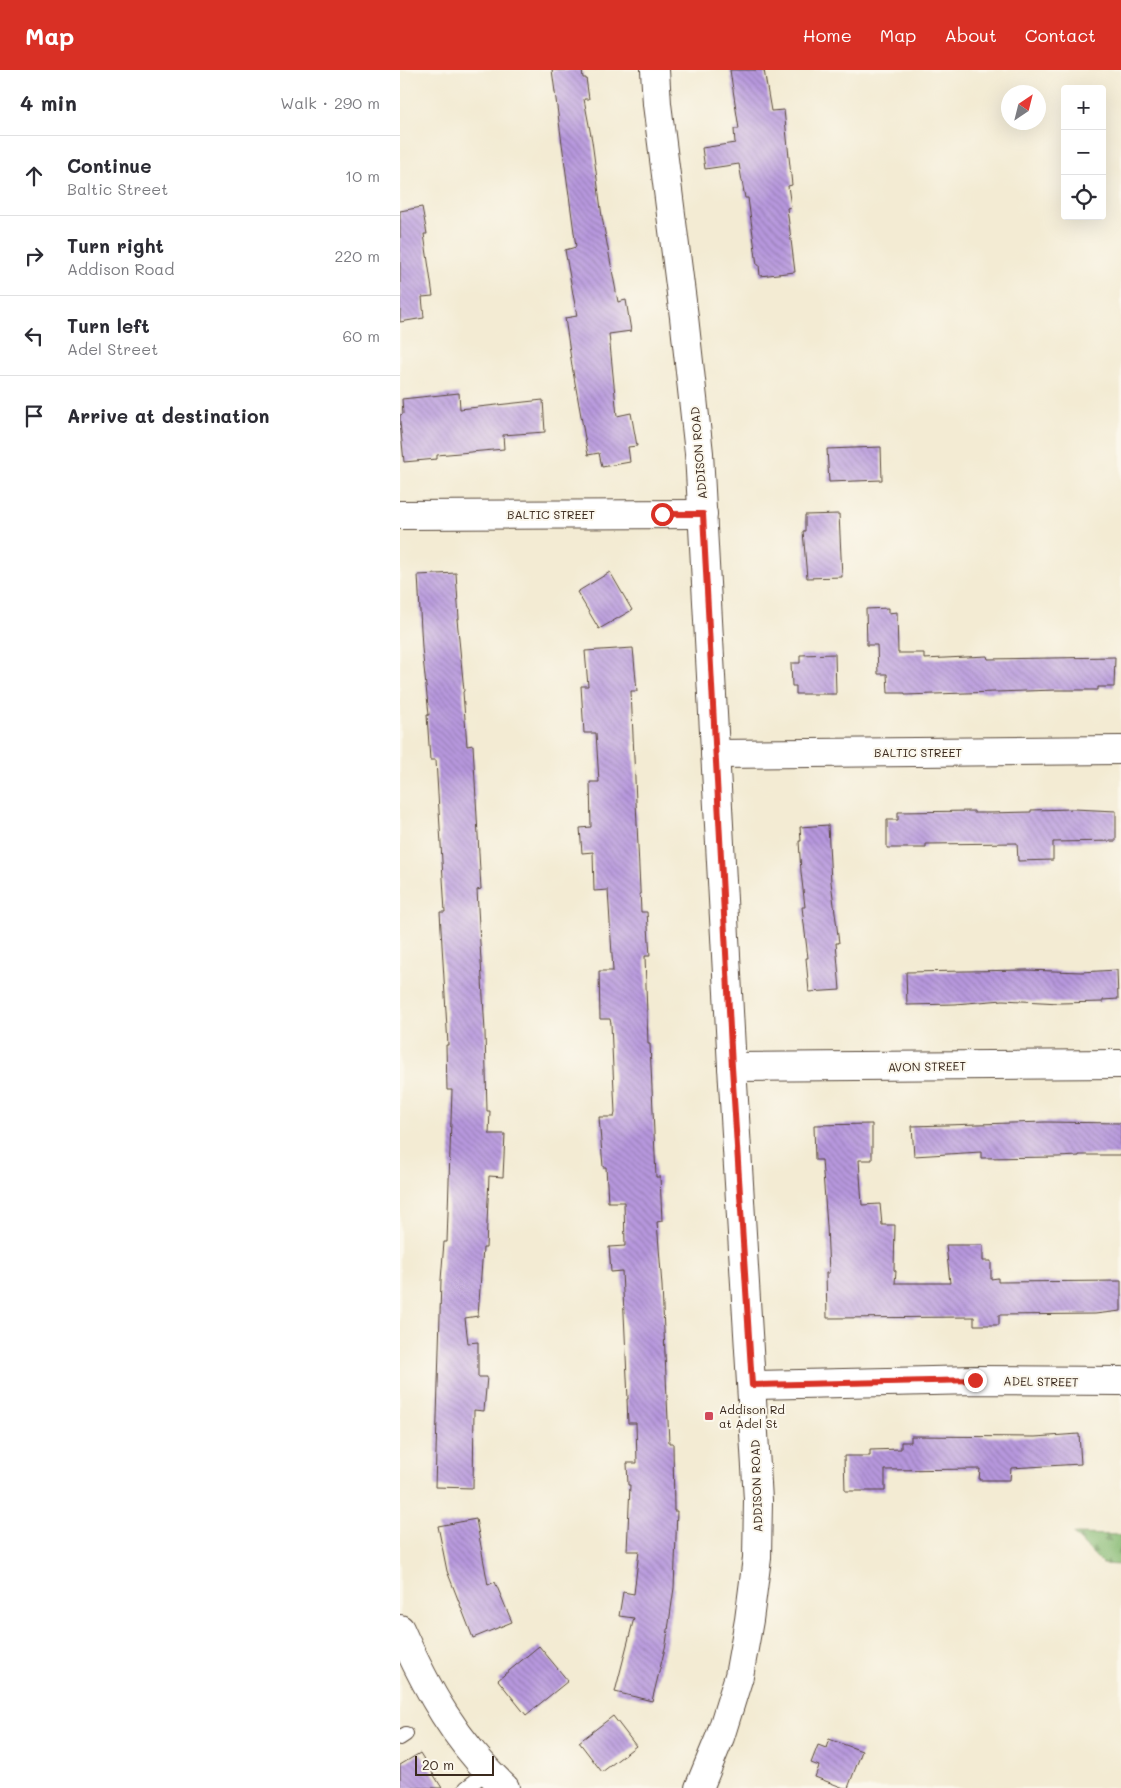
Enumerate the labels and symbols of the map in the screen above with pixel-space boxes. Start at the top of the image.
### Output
north arrow [1001,85,1046,130]
street label: ADDISON ROAD [686,406,710,500]
route start [651,503,674,526]
street label: BALTIC STREET [507,506,595,522]
street label: BALTIC STREET [874,744,962,760]
street label: AVON STREET [888,1057,966,1075]
route end [964,1369,987,1392]
street label: ADEL STREET [1003,1372,1079,1390]
place label: Addison Rd at Adel St [719,1401,785,1431]
marker: Addison Rd at Adel St [703,1410,715,1422]
street label: ADDISON ROAD [746,1439,766,1533]
scale bar [415,1753,494,1776]

